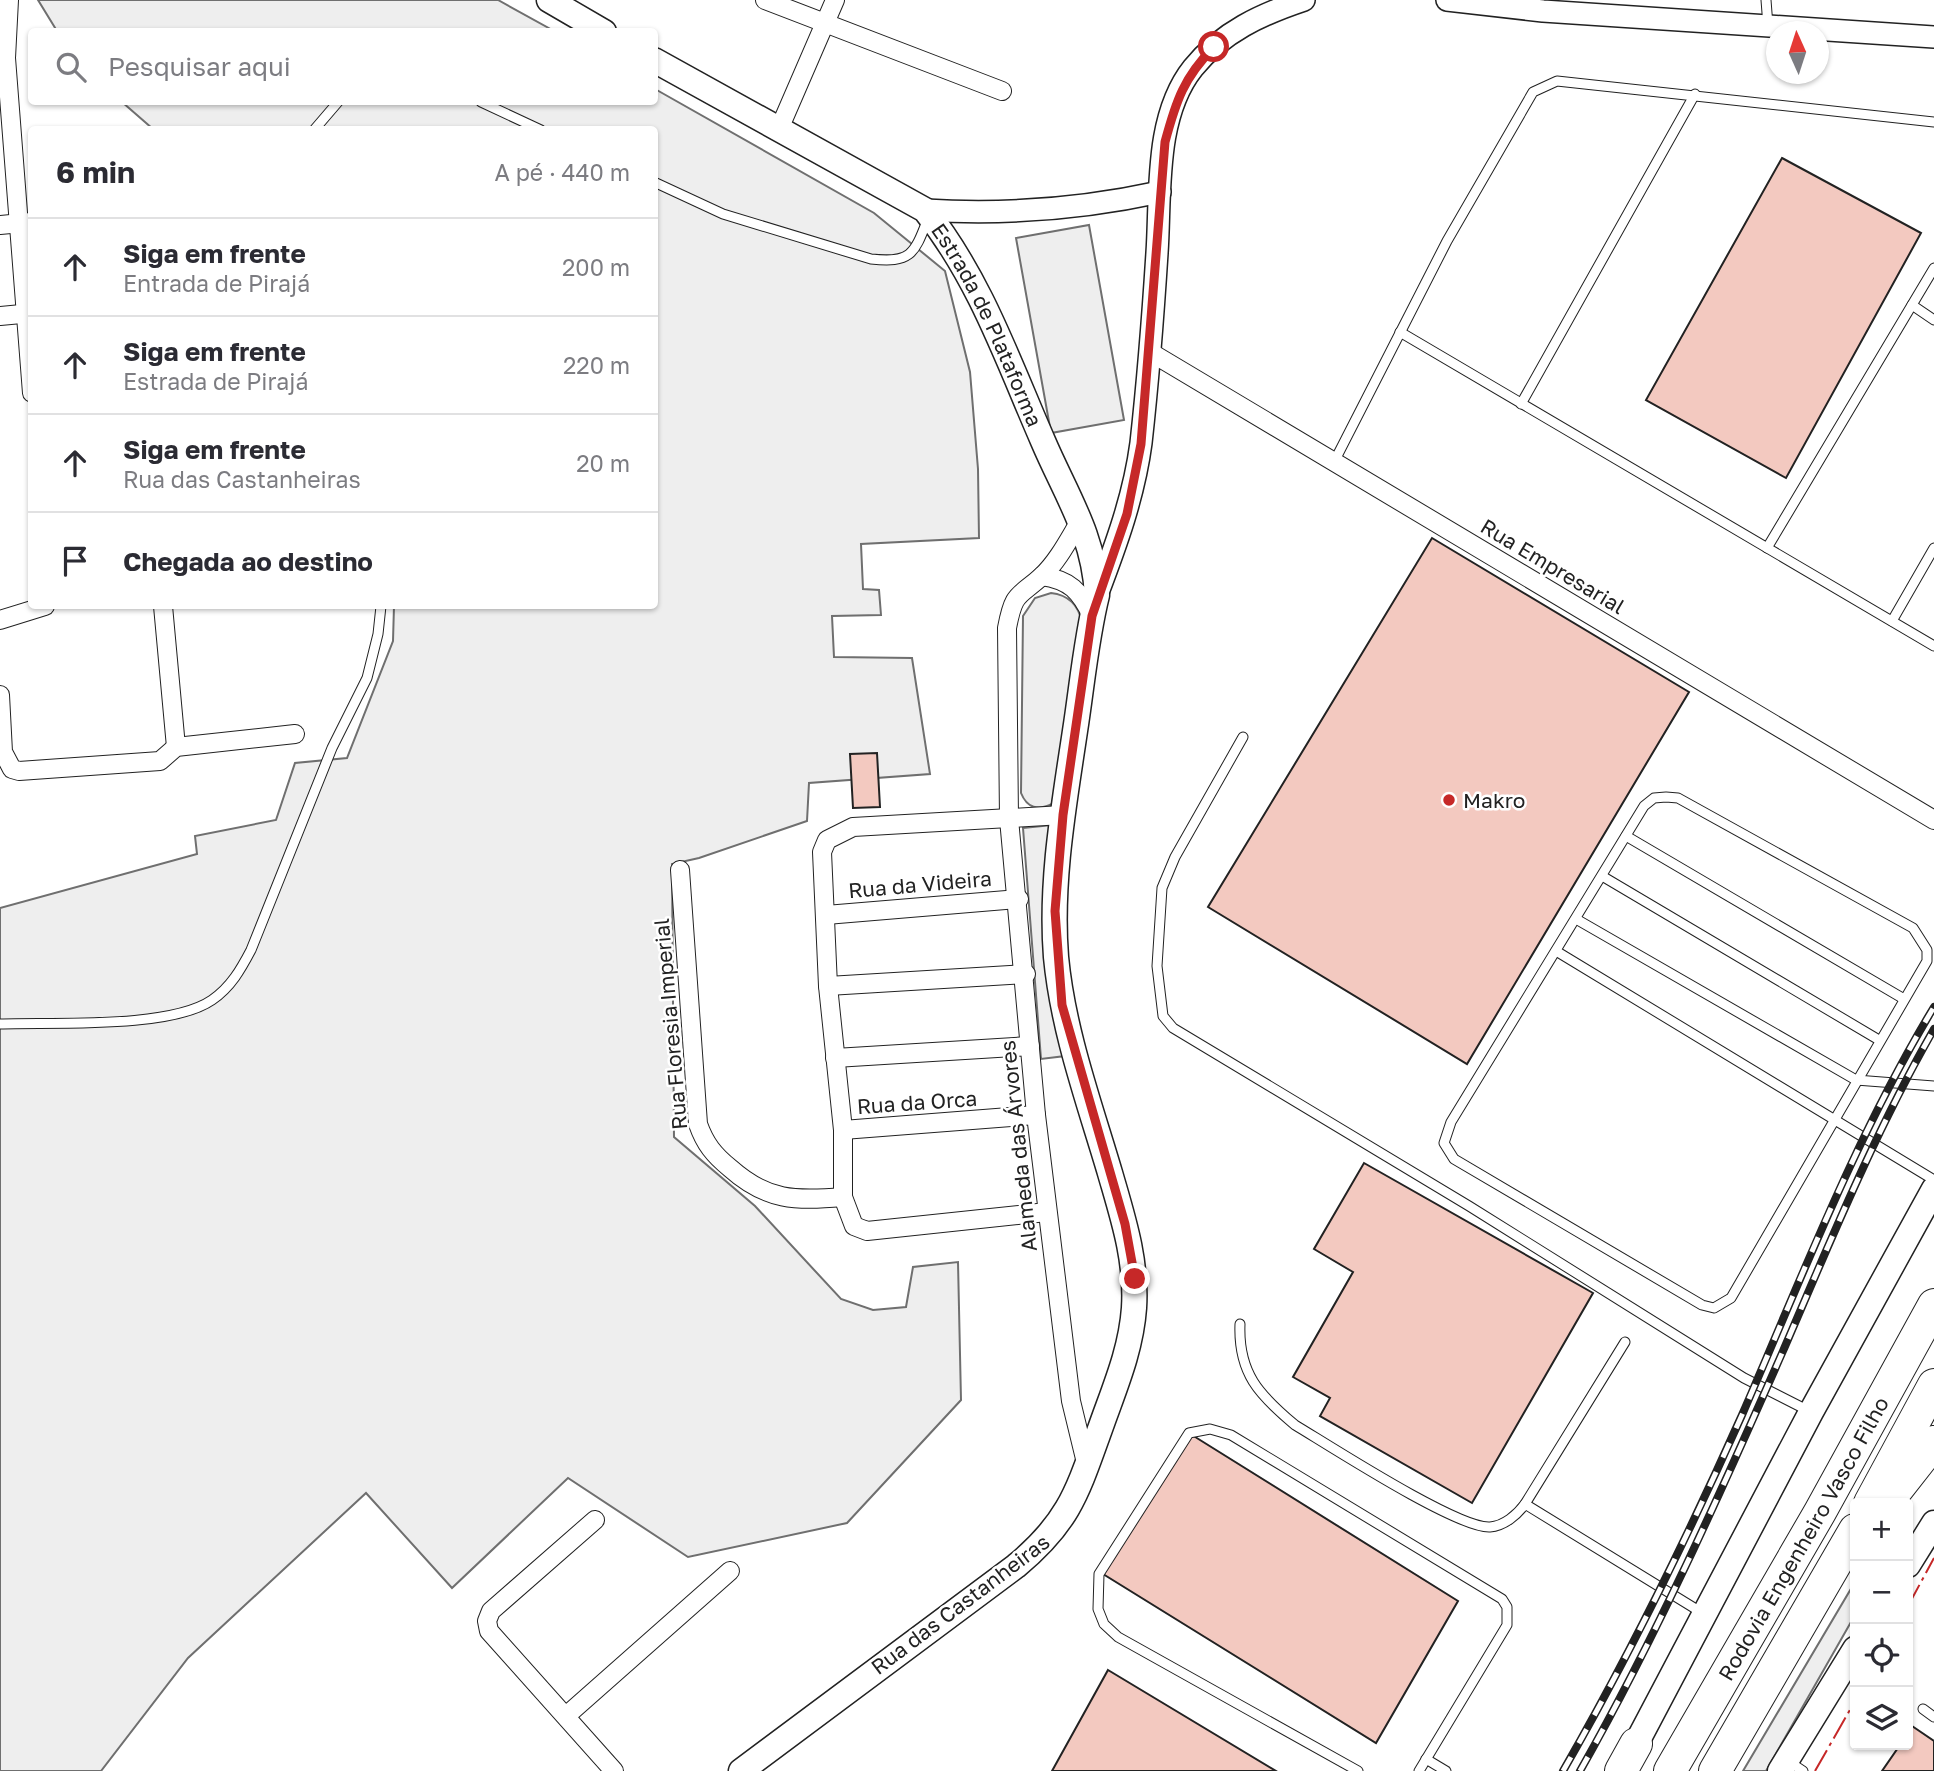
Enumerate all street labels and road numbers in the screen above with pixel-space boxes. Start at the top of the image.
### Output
street label: Estrada de Plataforma [926,218,1048,430]
street label: Rua Empresarial [1476,513,1630,619]
street label: Rua da Videira [847,865,993,903]
street label: Rua Floresia Imperial [648,917,692,1131]
street label: Alameda das Árvores [994,1039,1042,1253]
street label: Rua da Orca [856,1085,978,1119]
street label: Rodovia Engenheiro Vasco Filho [1712,1392,1894,1685]
street label: Rua das Castanheiras [866,1528,1054,1680]

